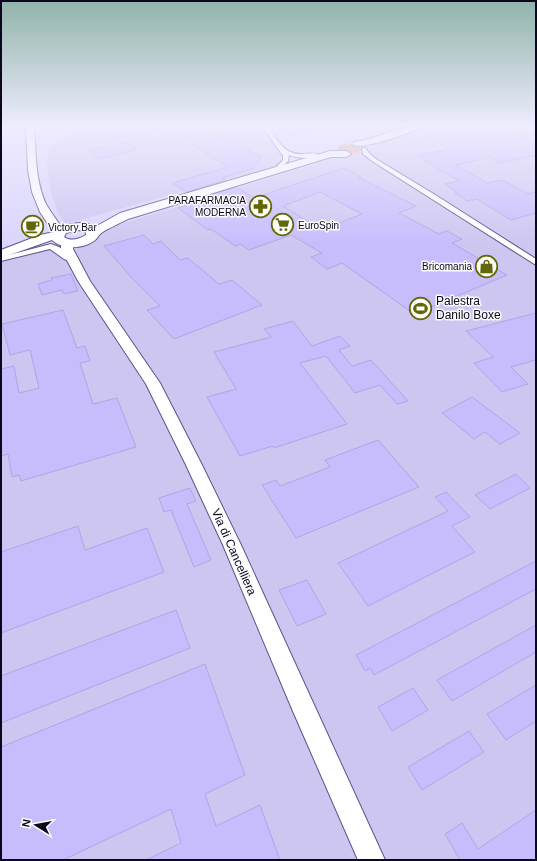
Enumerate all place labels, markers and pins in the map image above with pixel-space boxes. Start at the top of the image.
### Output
pharmacy icon: PARAFARMACIA MODERNA [248,193,274,219]
place label: PARAFARMACIA MODERNA [168,195,246,218]
supermarket icon: EuroSpin [270,212,296,238]
cafe icon: Victory Bar [20,214,46,240]
place label: EuroSpin [298,220,339,231]
place label: Victory Bar [48,222,97,233]
shop icon: Bricomania [474,253,500,279]
place label: Bricomania [422,261,472,272]
place label: Palestra Danilo Boxe [436,294,501,322]
sports icon: Palestra Danilo Boxe [408,295,434,321]

